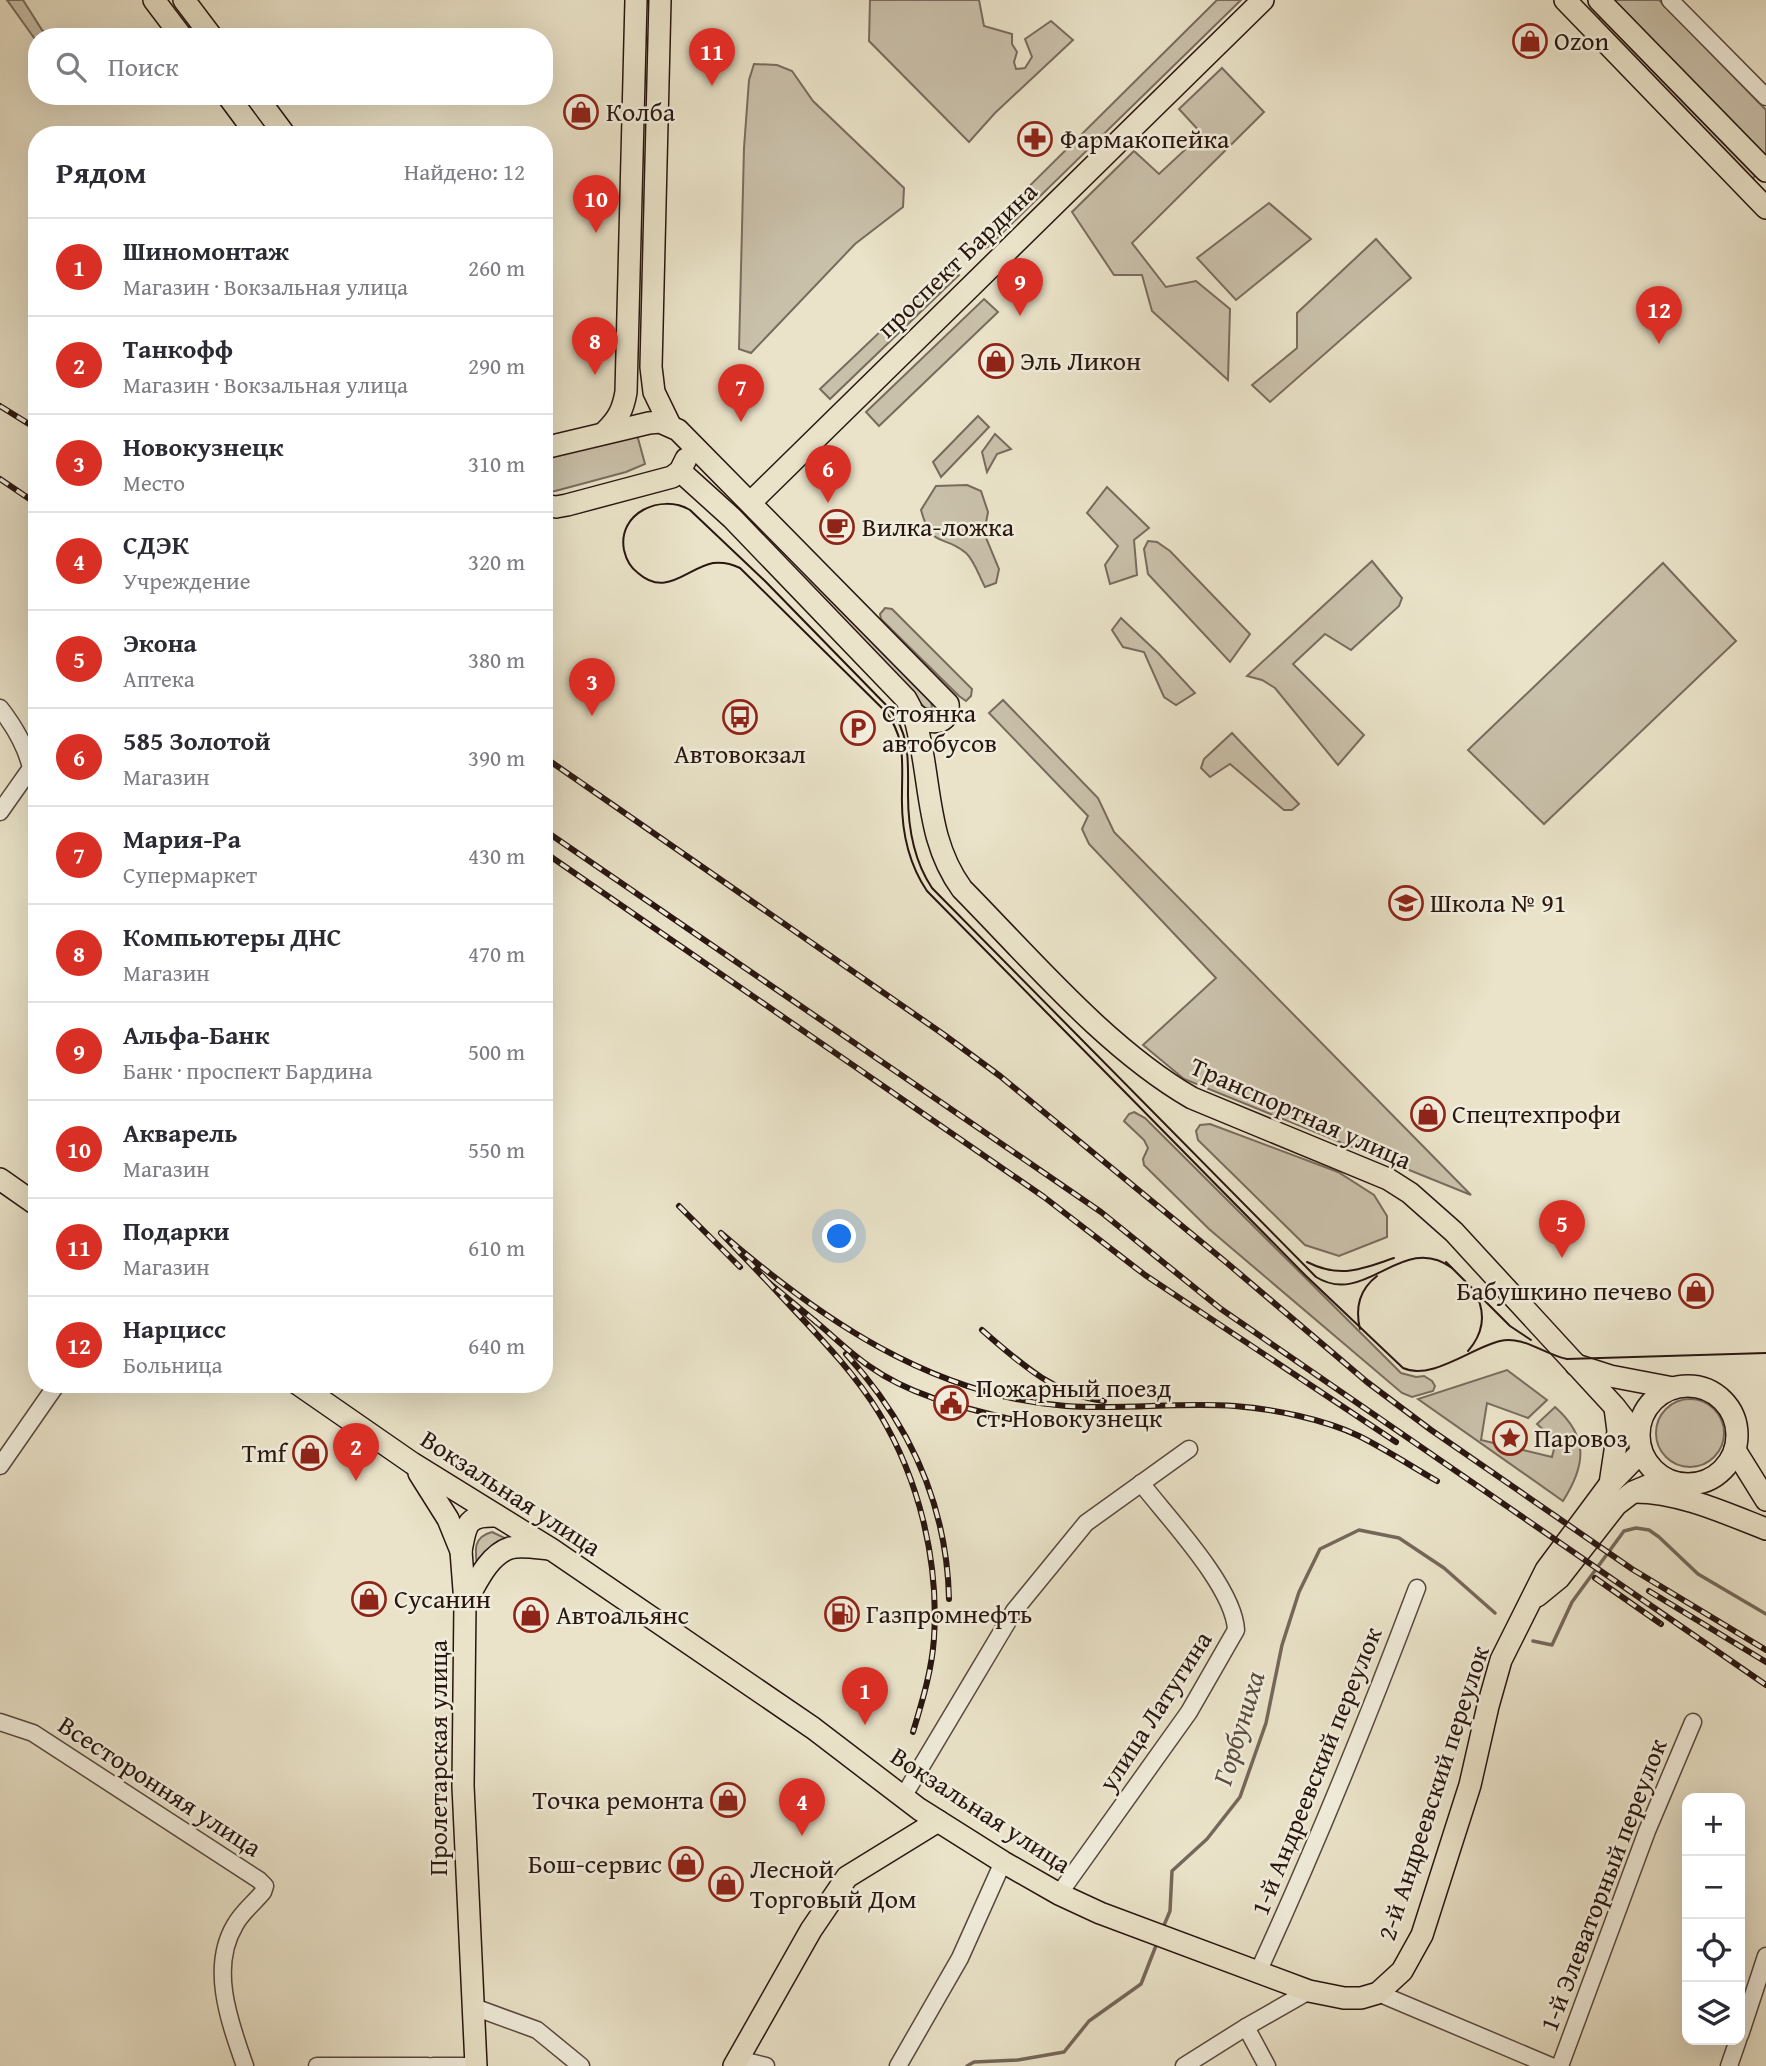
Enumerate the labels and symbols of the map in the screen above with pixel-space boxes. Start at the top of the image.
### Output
place label: Ozon [1554,21,1609,60]
shop icon: Ozon [1511,22,1549,60]
pin: 11 [689,28,735,86]
place label: Колба [606,92,676,131]
shop icon: Колба [562,93,600,131]
place label: Фармакопейка [1060,119,1230,158]
pharmacy icon: Фармакопейка [1016,120,1054,158]
street label: проспект Бардина [867,172,1046,347]
pin: 10 [573,175,619,233]
pin: 9 [997,258,1043,316]
pin: 12 [1636,286,1682,344]
pin: 8 [572,317,618,375]
place label: Эль Ликон [1020,341,1141,380]
shop icon: Эль Ликон [977,342,1015,380]
pin: 7 [718,364,764,422]
pin: 6 [805,445,851,503]
place label: Вилка-ложка [862,507,1015,546]
cafe icon: Вилка-ложка [818,508,856,546]
pin: 3 [569,658,615,716]
place label: Стоянка автобусов [882,693,997,762]
bus stop icon: Автовокзал [721,698,759,736]
parking icon: Стоянка автобусов [839,709,877,747]
place label: Автовокзал [674,734,806,773]
place label: Школа № 91 [1430,883,1566,922]
school or university icon: Школа № 91 [1387,884,1425,922]
street label: Транспортная улица [1184,1046,1419,1179]
place label: Спецтехпрофи [1452,1094,1621,1133]
shop icon: Спецтехпрофи [1409,1095,1447,1133]
pin: 5 [1539,1200,1585,1258]
your location [822,1219,856,1253]
place label: Бабушкино печево [1457,1271,1672,1310]
shop icon: Бабушкино печево [1677,1272,1715,1310]
place label: Пожарный поезд ст. Новокузнецк [976,1368,1172,1437]
public building icon: Пожарный поезд ст. Новокузнецк [932,1384,970,1422]
place label: Паровоз [1534,1418,1628,1457]
street label: Вокзальная улица [413,1419,610,1566]
place icon: Паровоз [1491,1419,1529,1457]
pin: 2 [333,1423,379,1481]
place label: Tmf [242,1433,289,1472]
shop icon: Tmf [291,1434,329,1472]
place label: Сусанин [394,1579,491,1618]
shop icon: Сусанин [350,1580,388,1618]
place label: Газпромнефть [866,1594,1032,1633]
place label: Автоальянс [556,1595,689,1634]
fuel station icon: Газпромнефть [823,1595,861,1633]
shop icon: Автоальянс [512,1596,550,1634]
street label: 1-й Андреевский переулок [1240,1620,1391,1921]
street label: улица Латугина [1087,1622,1222,1800]
street label: Пролетарская улица [418,1639,457,1876]
street label: 2-й Андреевский переулок [1366,1640,1499,1945]
water label: Горбуниха [1201,1666,1274,1791]
pin: 1 [842,1667,888,1725]
street label: Всесторонняя улица [51,1705,270,1866]
street label: 1-й Элеваторный переулок [1529,1732,1677,2037]
street label: Вокзальная улица [883,1736,1080,1883]
pin: 4 [779,1778,825,1836]
place label: Точка ремонта [532,1780,705,1819]
shop icon: Точка ремонта [709,1781,747,1819]
place label: Бош-сервис [528,1844,662,1883]
shop icon: Бош-сервис [667,1845,705,1883]
place label: Лесной Торговый Дом [750,1849,917,1918]
shop icon: Лесной Торговый Дом [707,1865,745,1903]

